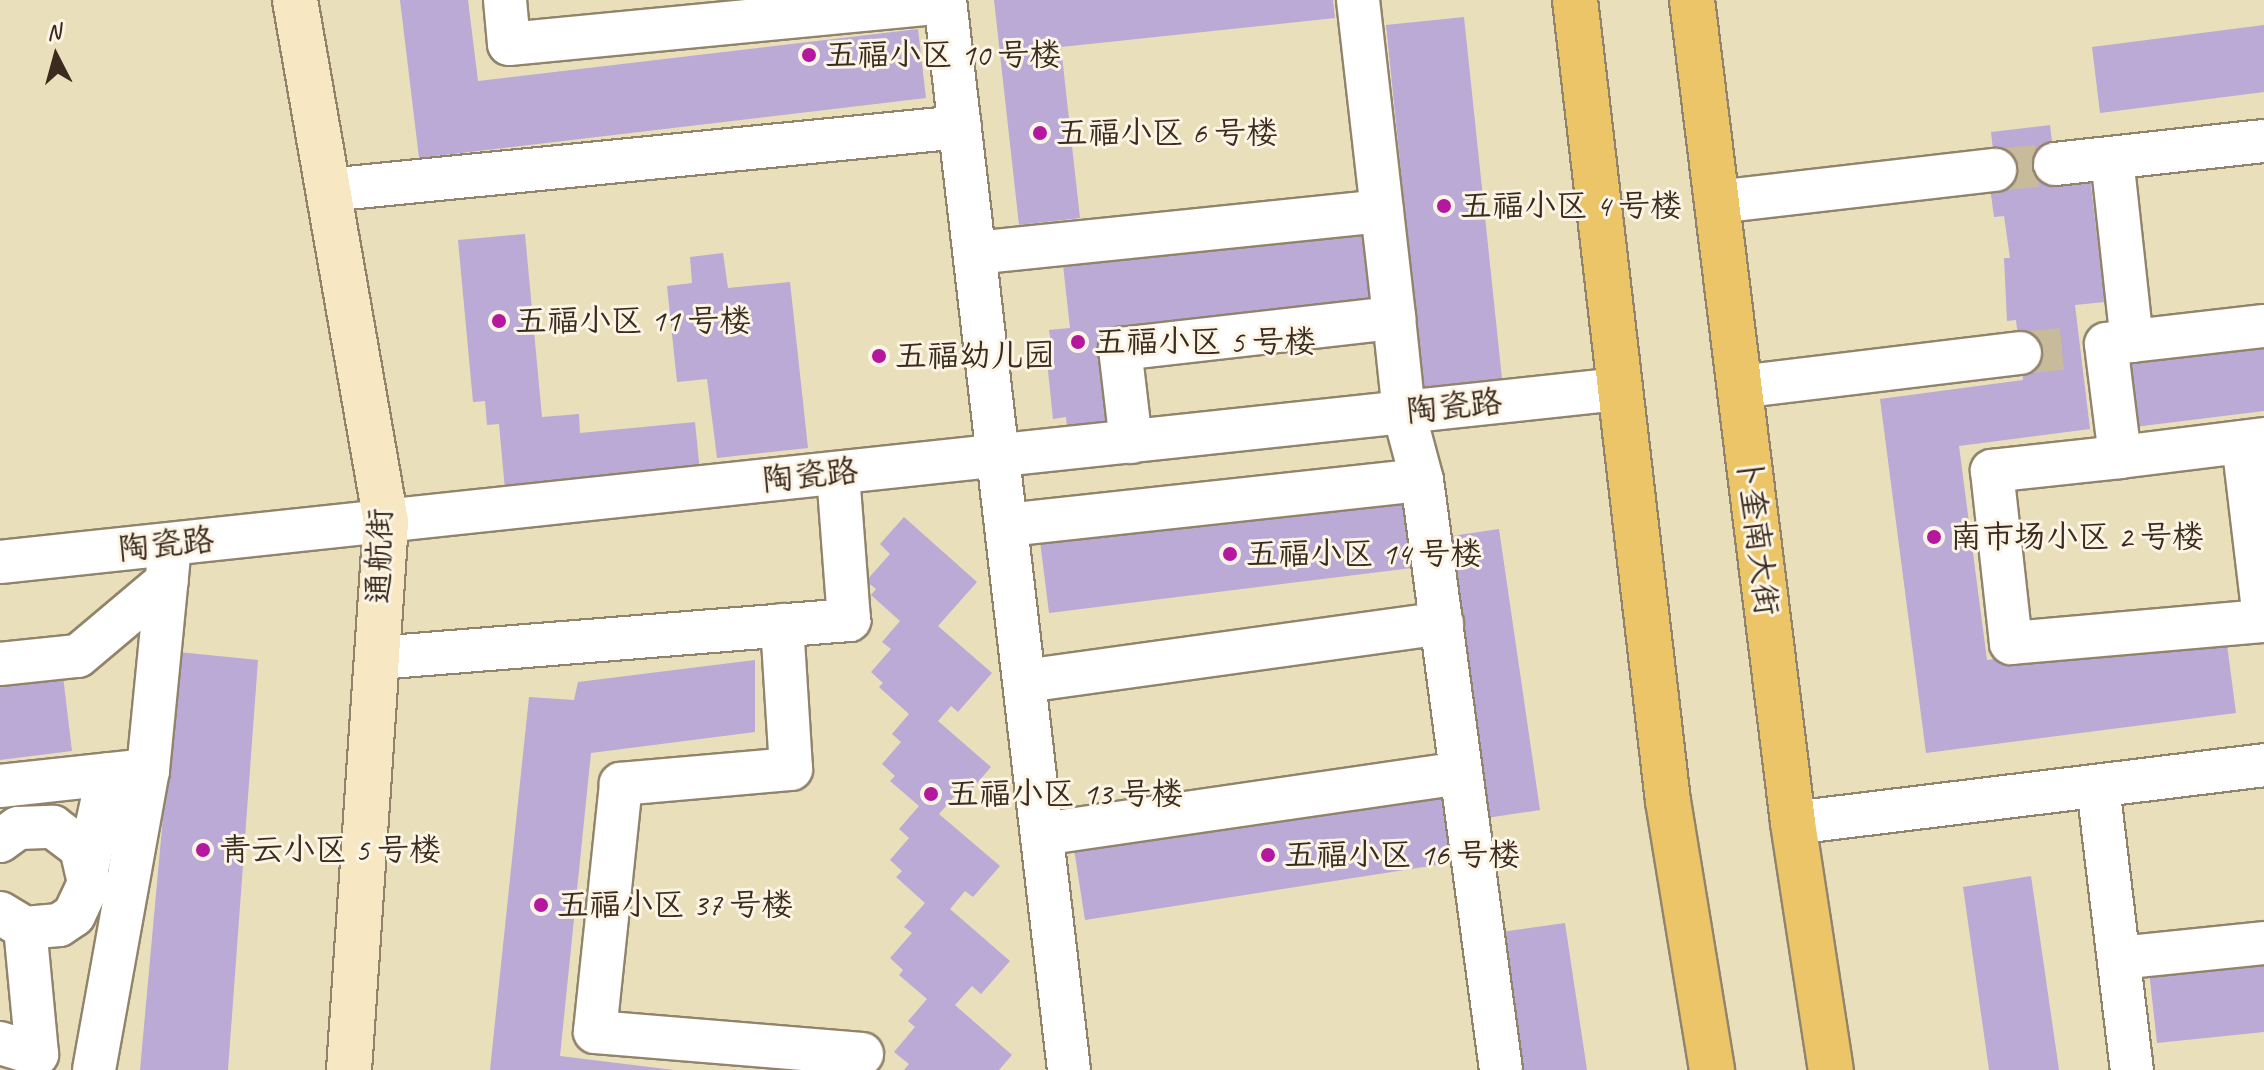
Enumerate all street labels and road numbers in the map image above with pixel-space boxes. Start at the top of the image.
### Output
street label: 陶瓷路 [1404,383,1504,431]
street label: 陶瓷路 [760,452,860,500]
street label: 卜奎南大街 [1728,454,1786,618]
street label: 通航街 [360,508,400,604]
street label: 陶瓷路 [116,521,216,569]

